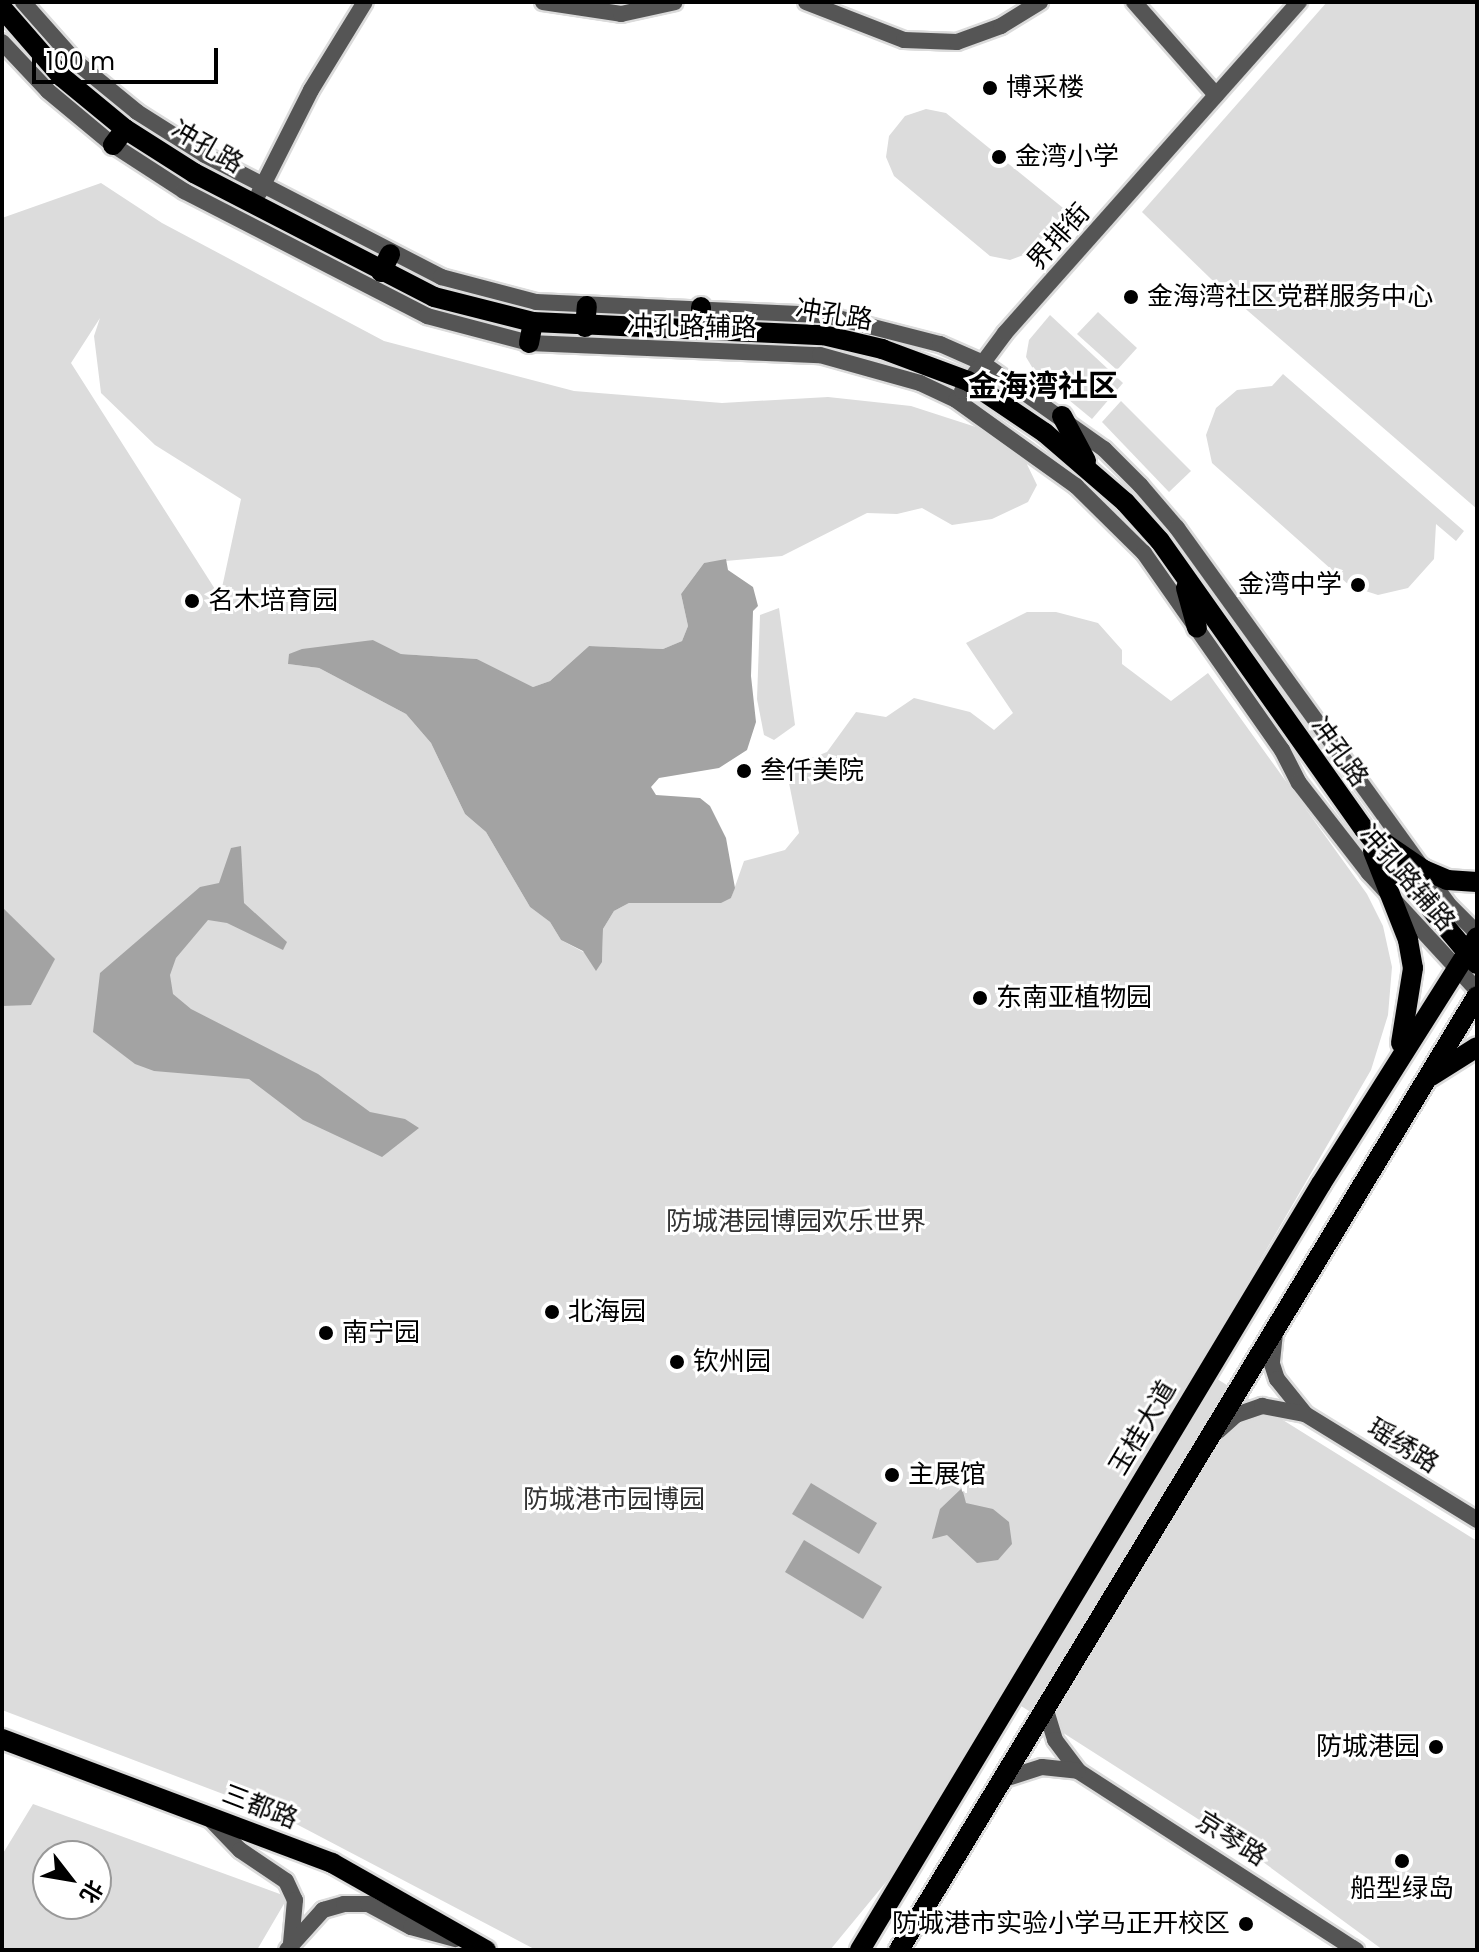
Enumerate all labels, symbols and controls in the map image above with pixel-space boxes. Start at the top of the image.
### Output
scale bar [36,32,222,82]
text: 100 m [46,45,115,78]
place label: 博采楼 [1006,72,1084,104]
marker: 博采楼 [981,79,999,97]
street label: 冲孔路 [165,114,249,180]
place label: 金湾小学 [1015,141,1119,173]
marker: 金湾小学 [990,148,1008,166]
street label: 界排街 [1021,198,1097,276]
place label: 金海湾社区党群服务中心 [1147,281,1433,313]
marker: 金海湾社区党群服务中心 [1122,288,1140,306]
street label: 冲孔路 [793,293,875,337]
street label: 冲孔路辅路 [627,310,757,344]
district label: 金海湾社区 [968,368,1118,404]
place label: 金湾中学 [1238,569,1342,601]
marker: 金湾中学 [1349,576,1367,594]
place label: 名木培育园 [208,585,338,617]
marker: 名木培育园 [183,592,201,610]
street label: 冲孔路 [1303,711,1375,793]
place label: 叁仟美院 [760,755,864,787]
marker: 叁仟美院 [735,762,753,780]
street label: 冲孔路辅路 [1353,819,1461,937]
place label: 东南亚植物园 [996,982,1152,1014]
marker: 东南亚植物园 [971,989,989,1007]
park label: 防城港园博园欢乐世界 [666,1206,926,1238]
place label: 北海园 [568,1296,646,1328]
marker: 北海园 [543,1303,561,1321]
place label: 南宁园 [342,1317,420,1349]
marker: 南宁园 [317,1324,335,1342]
place label: 钦州园 [693,1346,771,1378]
marker: 钦州园 [668,1353,686,1371]
street label: 玉桂大道 [1103,1375,1183,1481]
street label: 瑶绣路 [1362,1412,1444,1480]
place label: 主展馆 [908,1459,986,1491]
marker: 主展馆 [883,1466,901,1484]
park label: 防城港市园博园 [523,1484,705,1516]
place label: 防城港园 [1316,1731,1420,1763]
marker: 防城港园 [1427,1738,1445,1756]
street label: 三都路 [218,1778,302,1836]
street label: 京琴路 [1190,1805,1272,1873]
north arrow [32,1840,112,1920]
marker: 船型绿岛 [1393,1852,1411,1870]
place label: 船型绿岛 [1350,1873,1454,1905]
text: 北 [72,1874,110,1909]
place label: 防城港市实验小学马正开校区 [892,1908,1230,1940]
marker: 防城港市实验小学马正开校区 [1237,1915,1255,1933]

